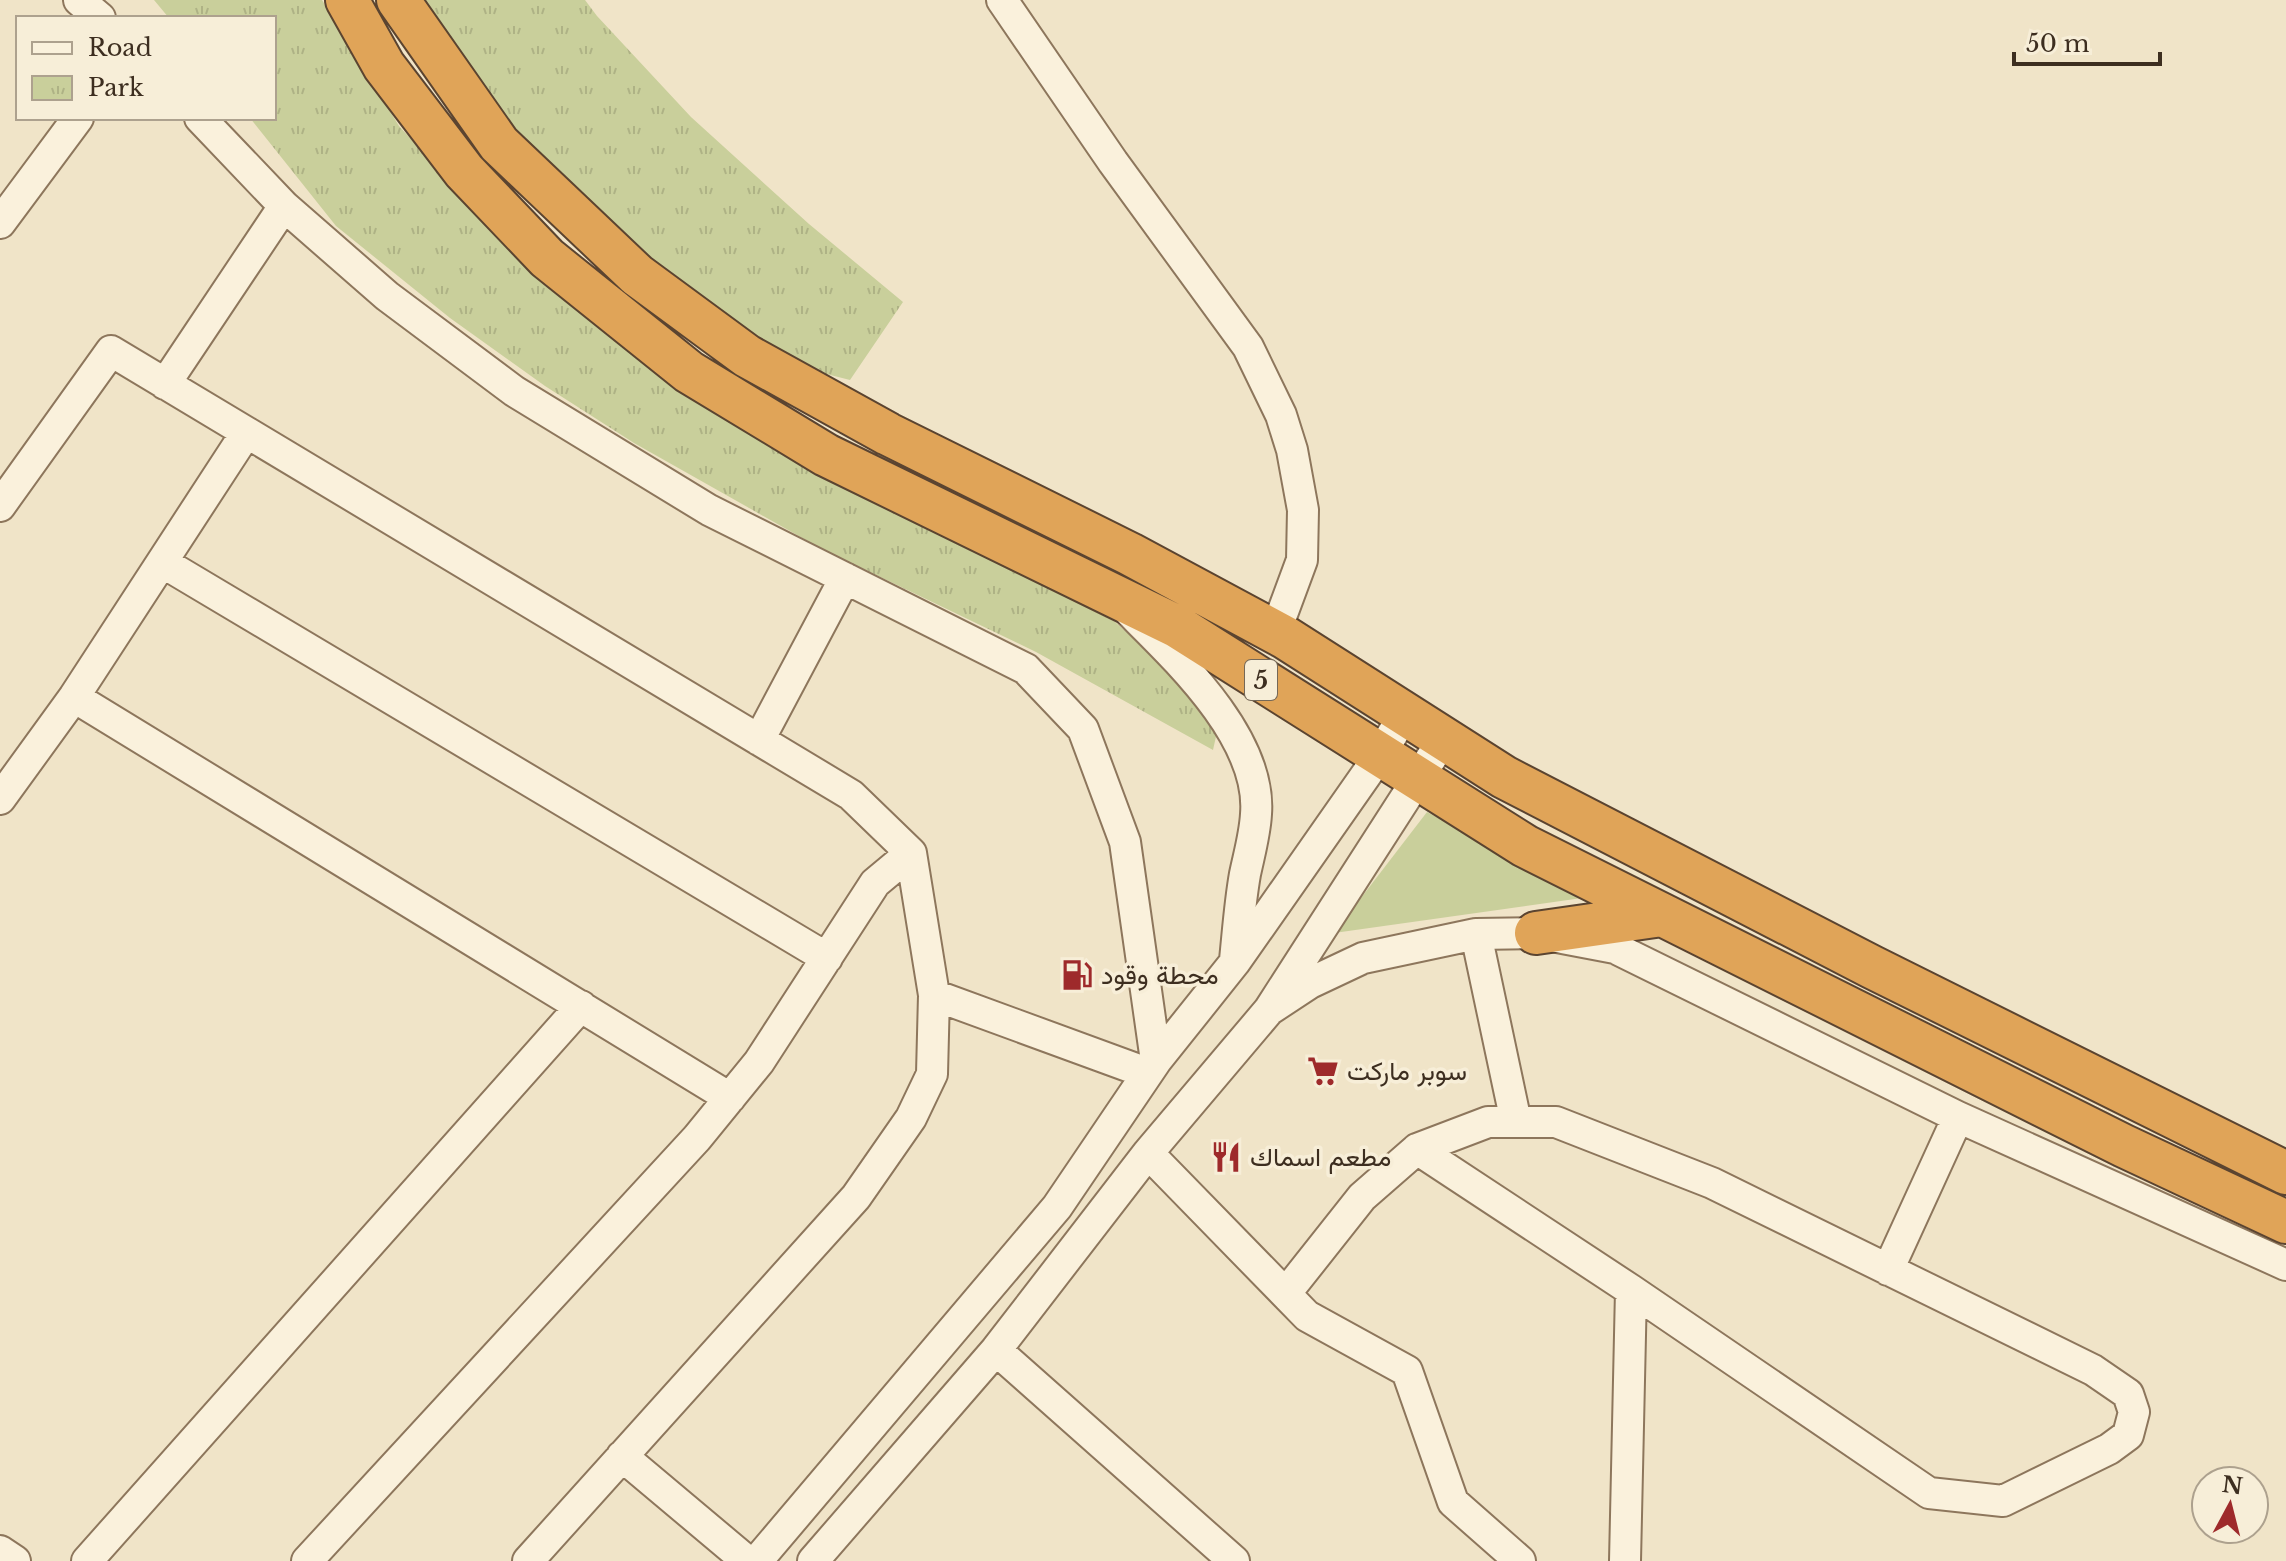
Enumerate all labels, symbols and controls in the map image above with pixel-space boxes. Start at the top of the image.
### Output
legend [16,16,276,120]
scale bar [2014,16,2160,66]
text: 50 m [2026,29,2090,58]
text: Road [88,33,152,62]
text: Park [88,73,144,102]
road number: 5 [1245,660,1277,700]
fuel station icon: محطة وقود [1060,958,1094,992]
place label: محطة وقود [1101,959,1219,991]
supermarket icon: سوبر ماركت [1306,1054,1340,1088]
place label: سوبر ماركت [1347,1055,1467,1087]
restaurant icon: مطعم اسماك [1209,1140,1243,1174]
place label: مطعم اسماك [1250,1141,1391,1174]
north arrow [2190,1465,2270,1545]
text: N [2220,1471,2245,1500]

